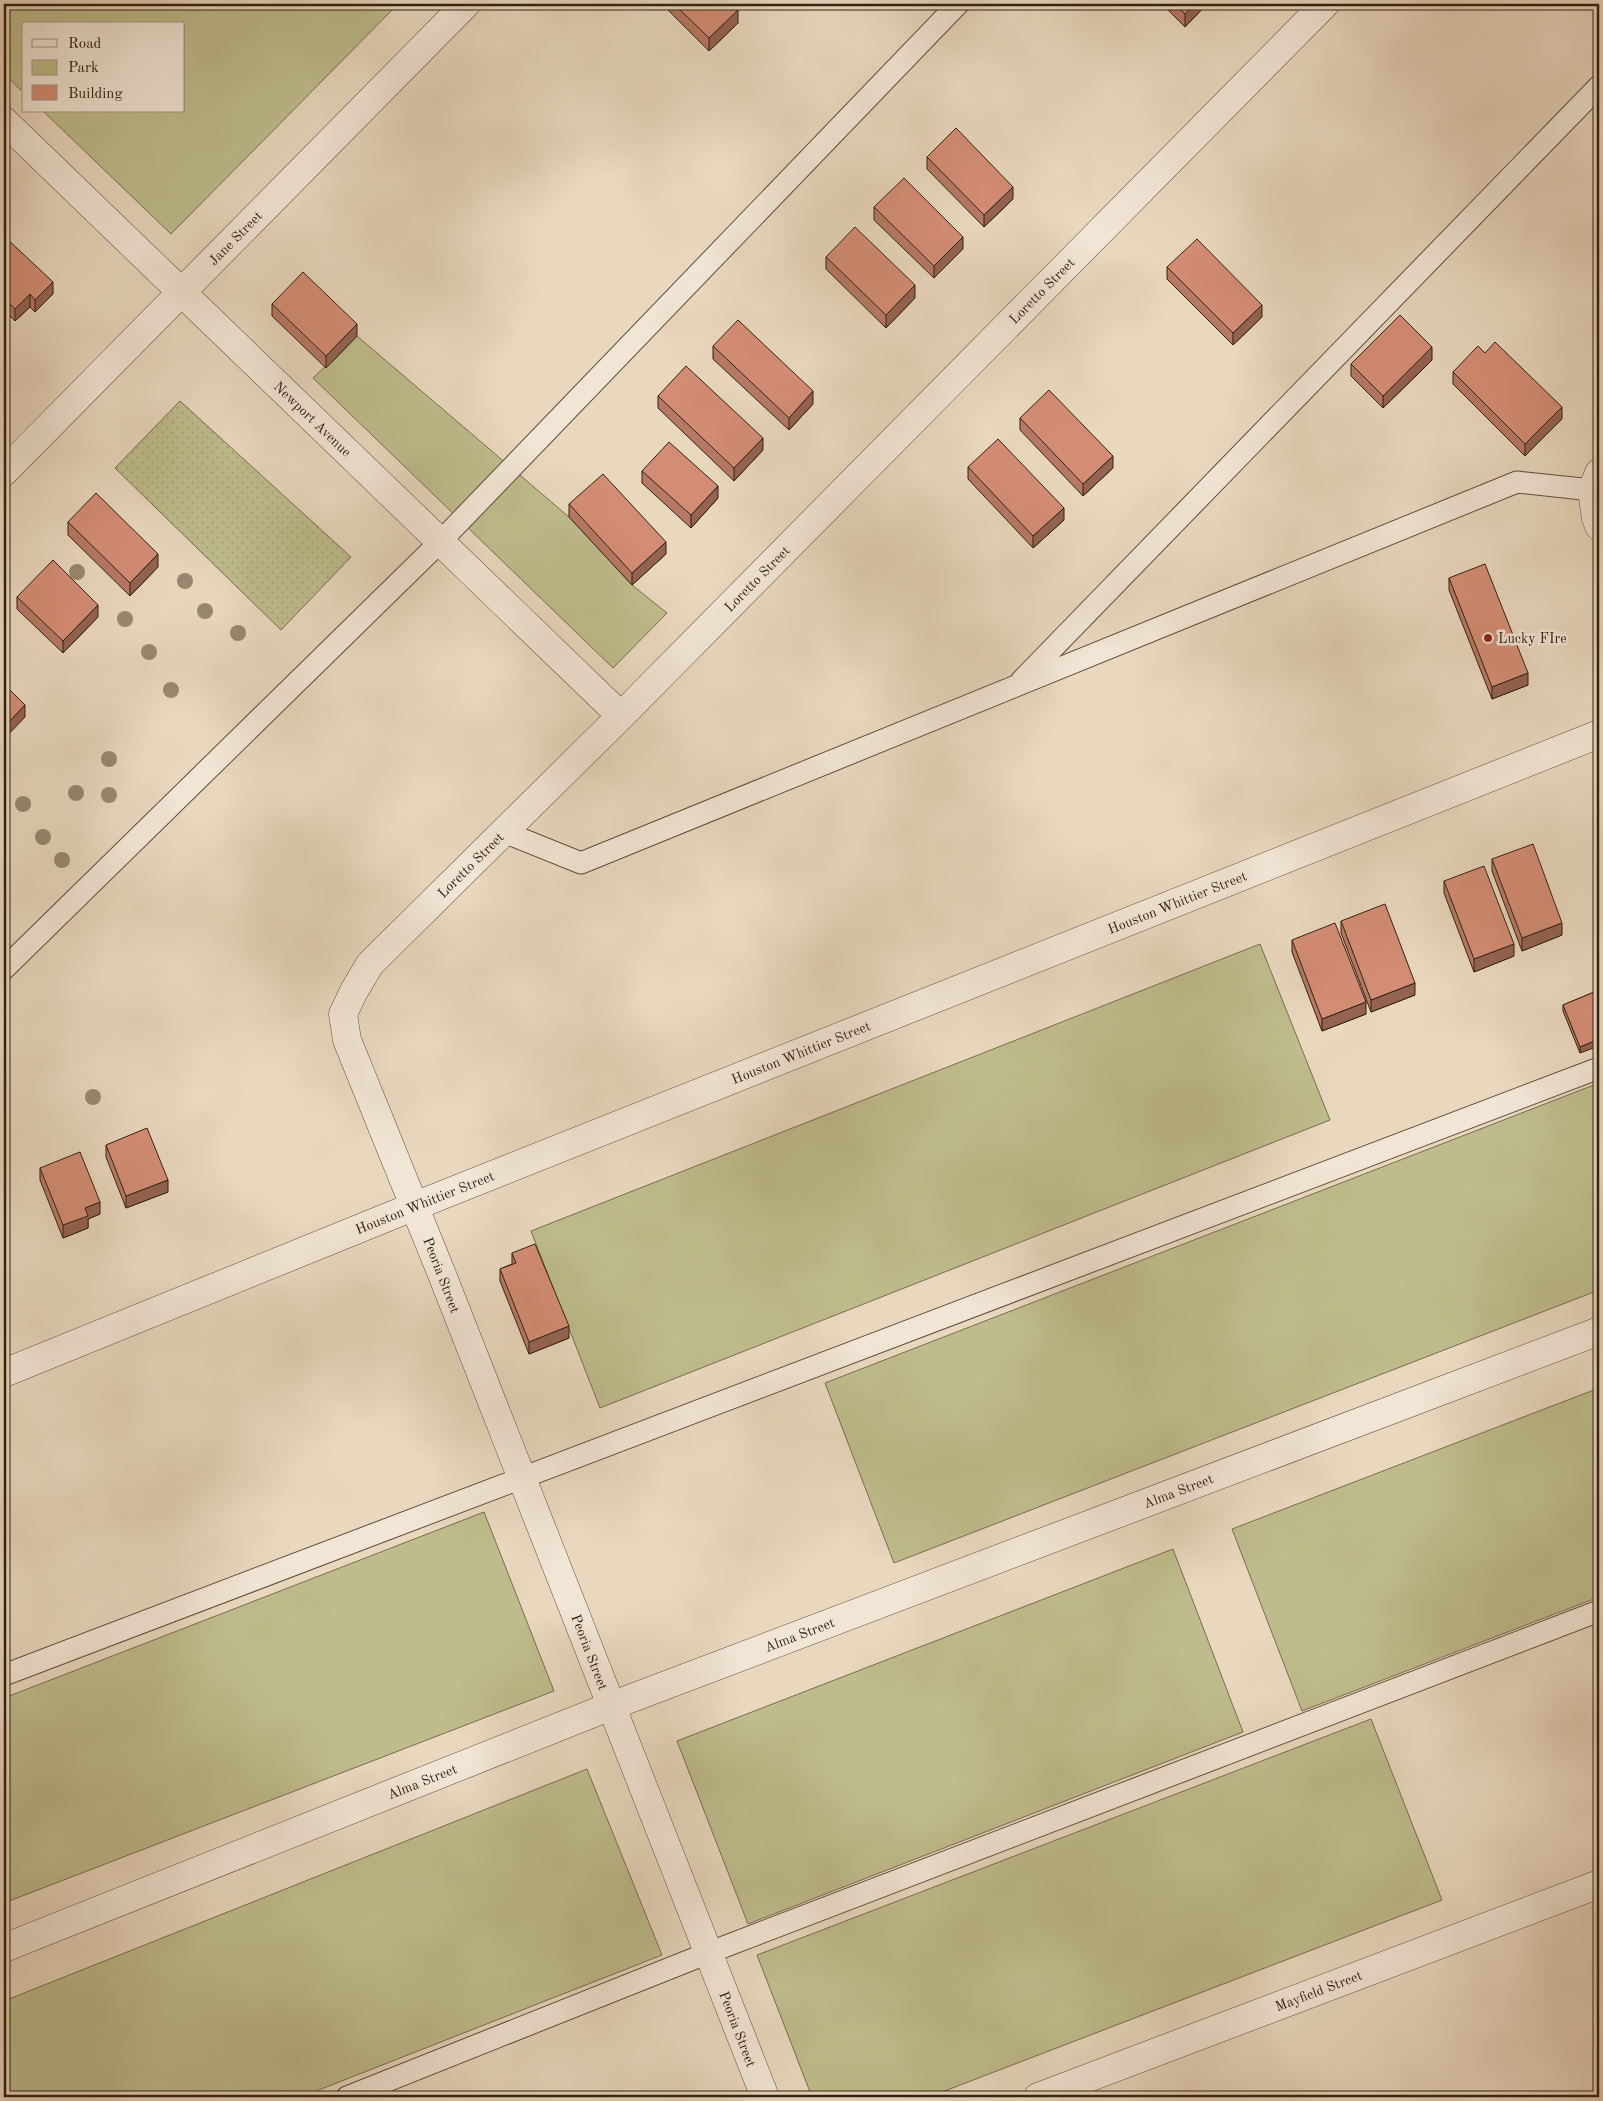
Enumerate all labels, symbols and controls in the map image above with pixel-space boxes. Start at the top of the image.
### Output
legend [22,22,185,112]
text: Road [68,37,102,52]
text: Park [68,61,99,76]
text: Building [68,87,123,102]
street label: Jane Street [206,209,265,268]
street label: Loretto Street [1007,256,1078,327]
street label: Newport Avenue [271,379,353,460]
street label: Loretto Street [722,544,793,615]
marker: Lucky FIre [1482,632,1494,644]
place label: Lucky FIre [1498,632,1567,646]
street label: Loretto Street [435,830,507,901]
street label: Houston Whittier Street [1106,869,1249,937]
street label: Houston Whittier Street [730,1019,873,1087]
street label: Houston Whittier Street [354,1169,496,1237]
street label: Peoria Street [420,1236,462,1315]
street label: Alma Street [1142,1472,1215,1511]
street label: Peoria Street [568,1613,610,1692]
street label: Alma Street [763,1616,837,1655]
street label: Alma Street [386,1762,459,1802]
street label: Mayfield Street [1273,1969,1364,2014]
street label: Peoria Street [716,1990,758,2069]

